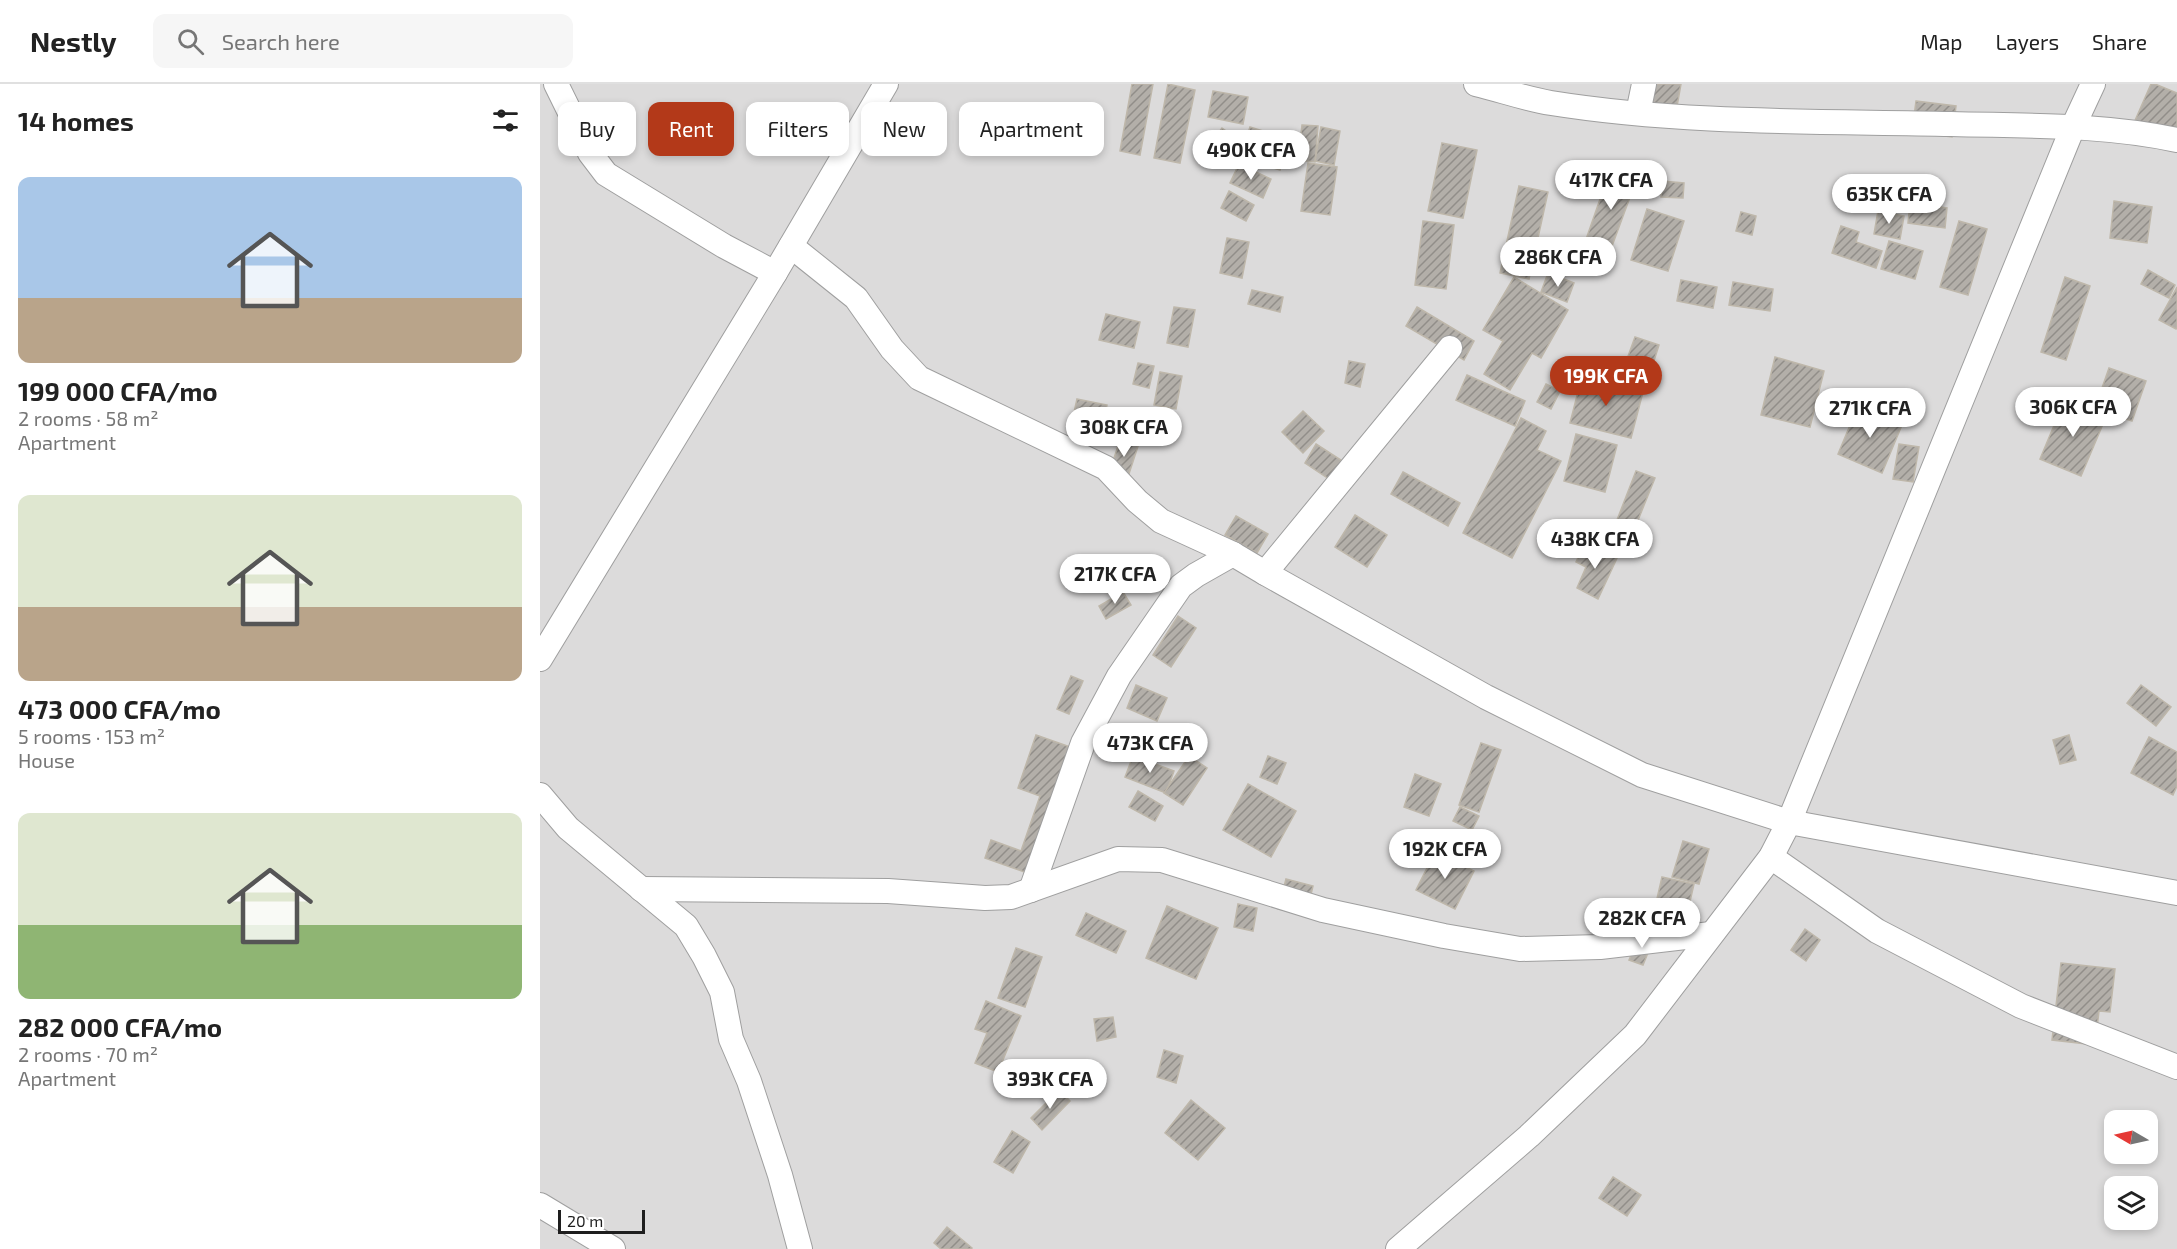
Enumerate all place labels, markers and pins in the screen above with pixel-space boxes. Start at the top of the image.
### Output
pin: 490K CFA [1189,130,1313,181]
pin: 417K CFA [1549,160,1673,211]
pin: 635K CFA [1827,174,1951,225]
pin: 286K CFA [1496,237,1620,288]
pin: 199K CFA [1544,356,1668,407]
pin: 306K CFA [2011,387,2135,438]
pin: 271K CFA [1808,388,1932,439]
pin: 308K CFA [1062,407,1186,458]
pin: 438K CFA [1533,519,1657,570]
pin: 217K CFA [1053,554,1177,605]
pin: 473K CFA [1088,723,1212,774]
pin: 192K CFA [1383,829,1507,880]
pin: 282K CFA [1580,898,1704,949]
pin: 393K CFA [988,1059,1112,1110]

